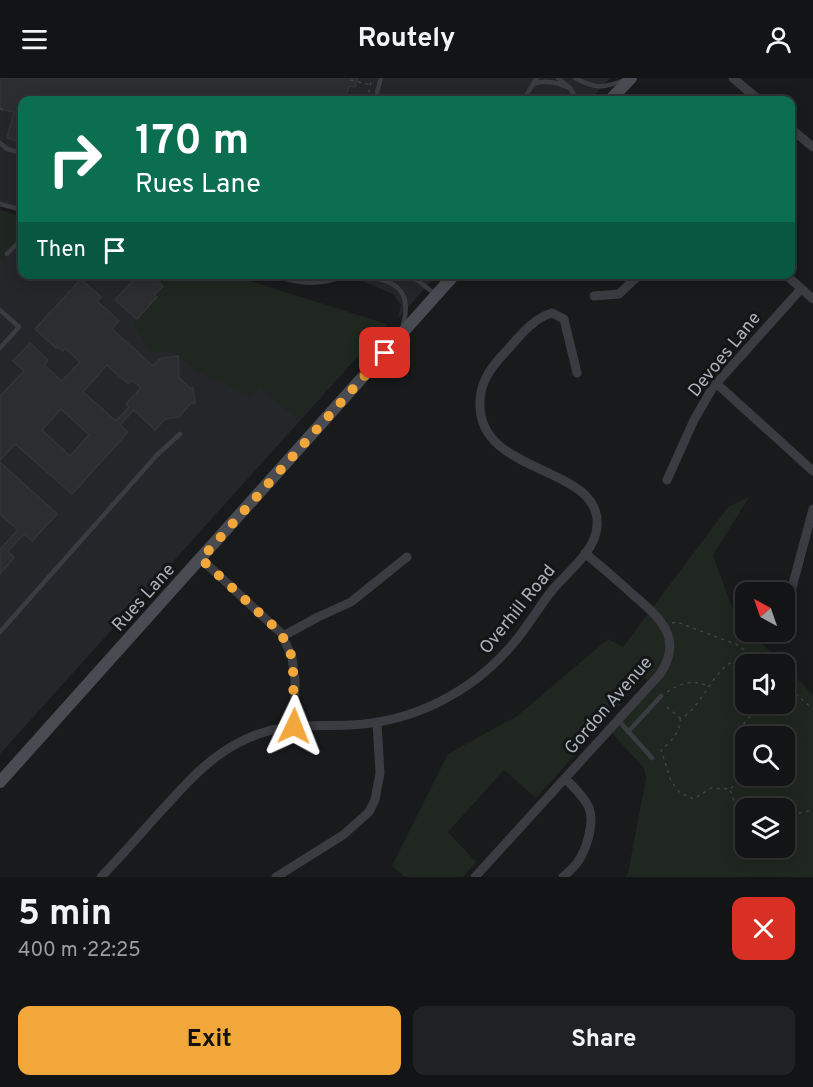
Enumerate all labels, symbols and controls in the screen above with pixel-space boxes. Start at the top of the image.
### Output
text: Routely [358,22,455,56]
icon: menu [18,23,51,56]
icon: person [762,23,795,56]
text: 170 m [135,116,249,169]
icon: right [36,120,114,198]
text: Rues Lane [135,168,261,202]
icon: arrive [98,234,131,267]
text: Then [36,237,86,264]
street label: Devoes Lane [684,308,766,402]
pin [359,327,410,378]
icon: arrive [368,336,401,369]
street label: Rues Lane [108,559,181,637]
street label: Overhill Road [475,560,561,659]
north arrow [735,582,795,642]
map controls [735,582,795,858]
street label: Gordon Avenue [560,652,658,760]
button: sound [735,654,795,714]
position arrow [262,694,326,758]
button: search [735,726,795,786]
button: layers [735,798,795,858]
text: 5 min [18,892,112,938]
button: close [732,897,795,960]
text: 400 m · 22:25 [18,938,141,964]
button: Exit [18,1006,401,1075]
button: Share [413,1006,795,1075]

